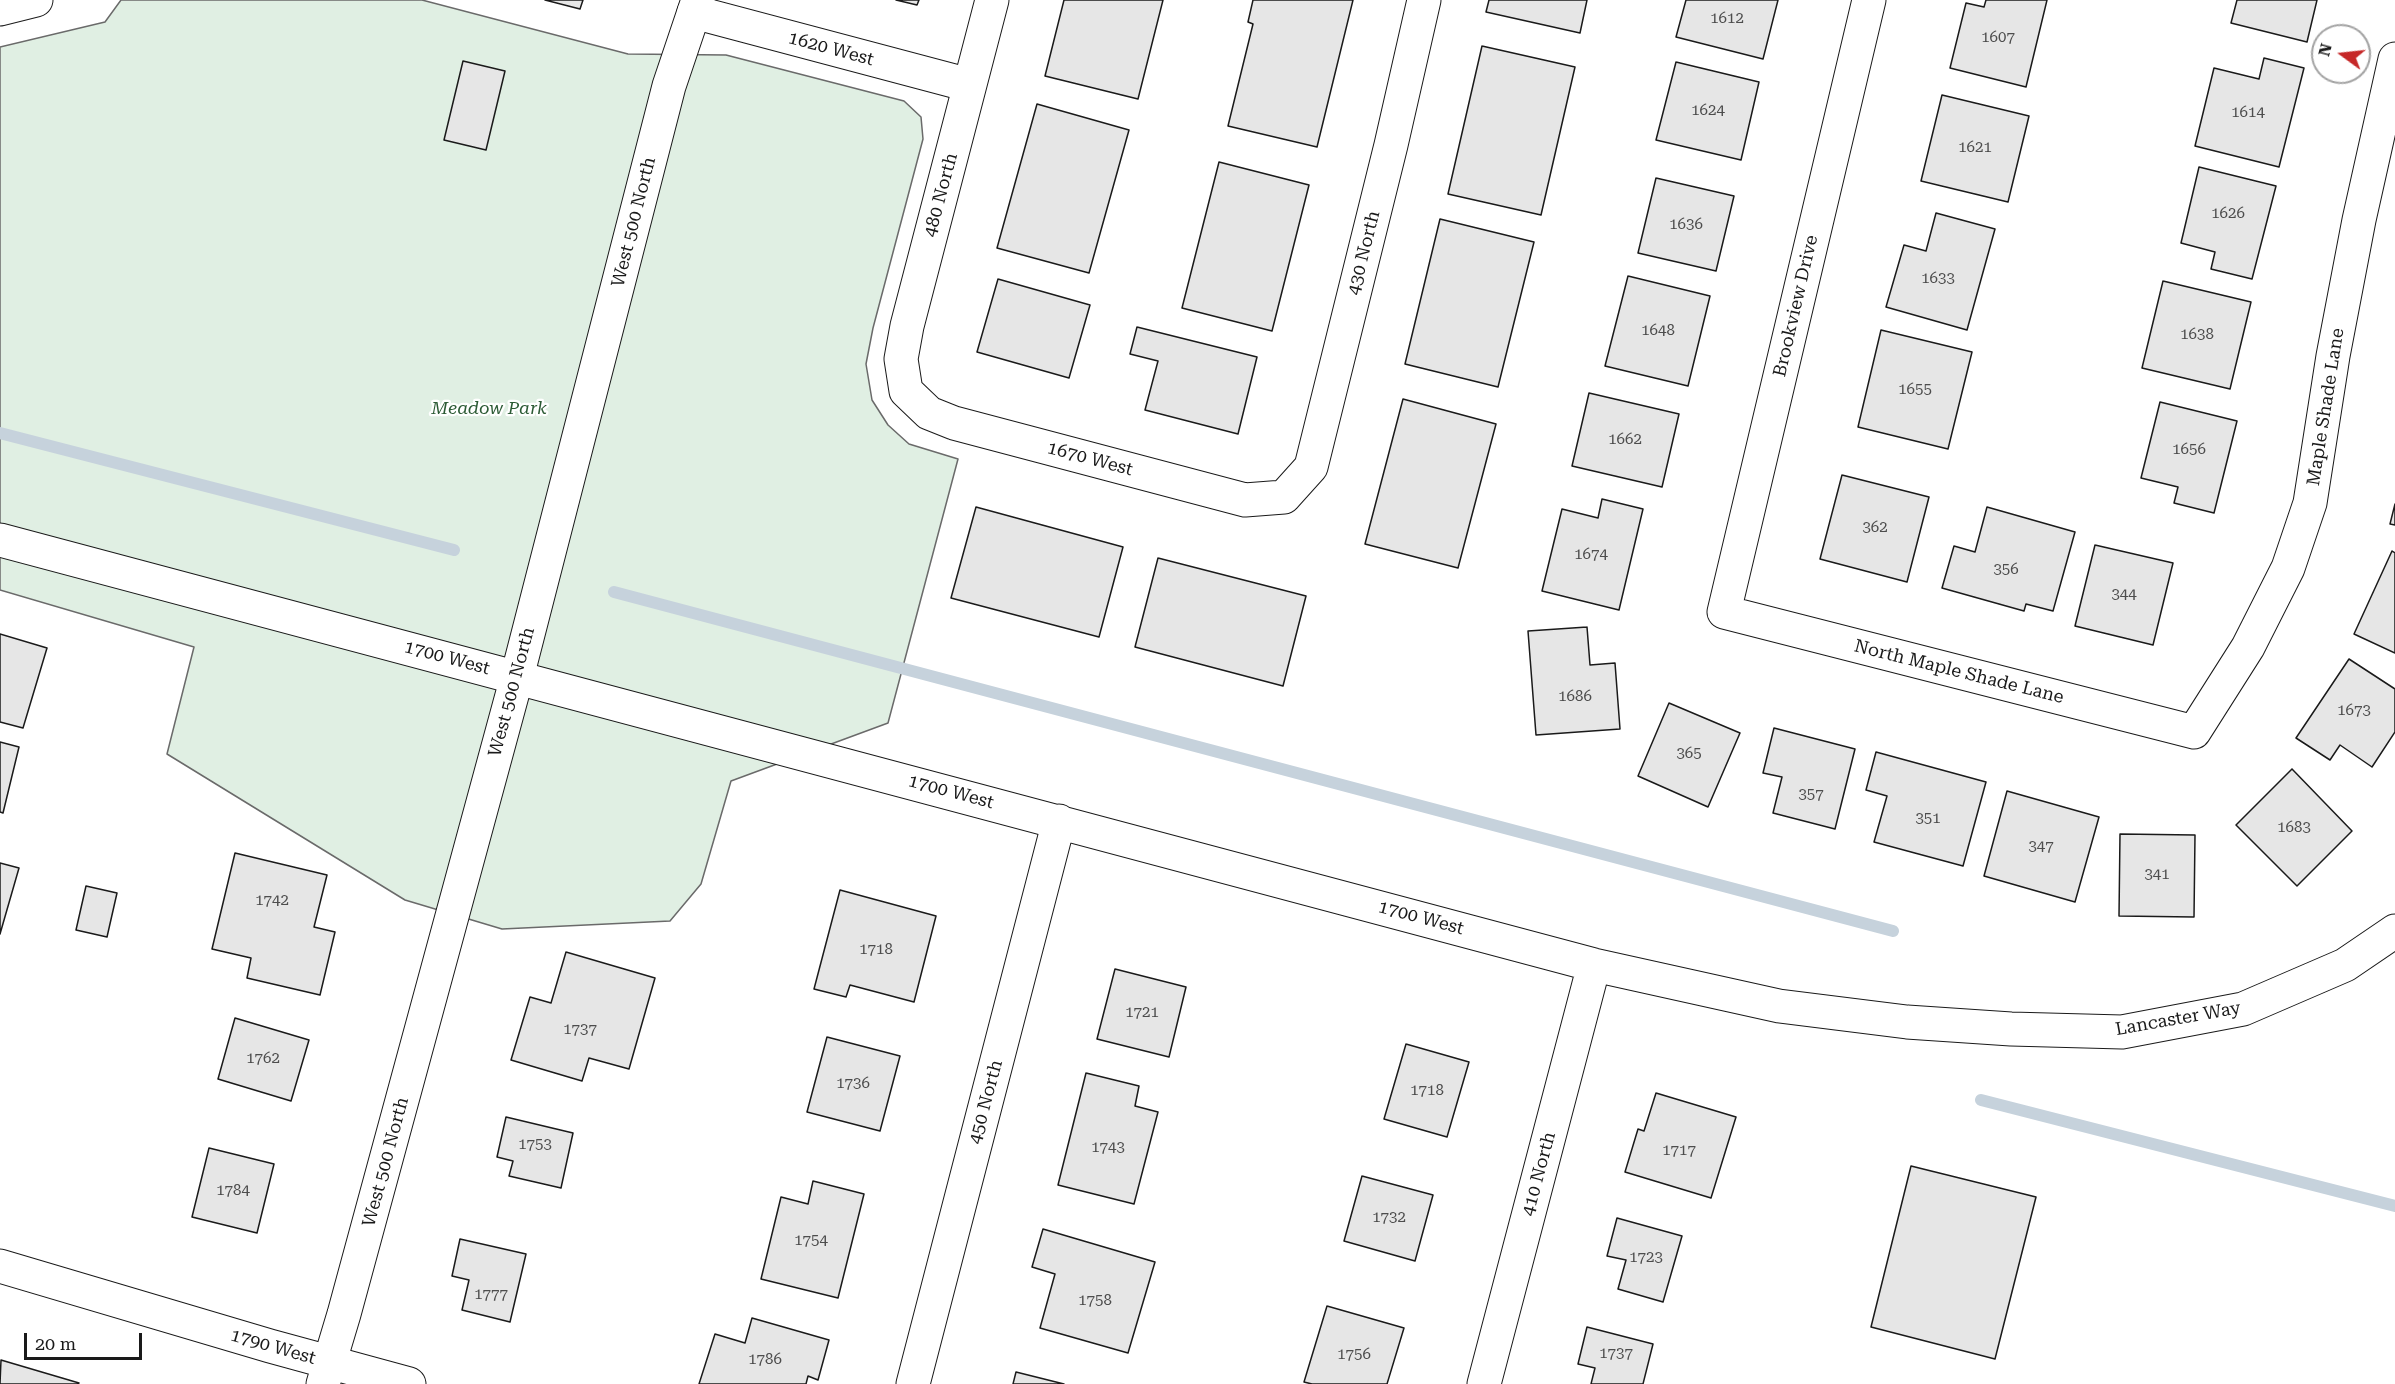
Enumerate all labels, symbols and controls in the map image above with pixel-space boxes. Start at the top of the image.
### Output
house number: 1612 [1710,10,1744,28]
north arrow [2311,24,2371,84]
street label: 1620 West [786,27,876,71]
house number: 1607 [1981,29,2015,47]
text: N [2314,41,2336,58]
house number: 1624 [1691,102,1725,120]
house number: 1614 [2231,104,2265,122]
house number: 1621 [1958,139,1992,157]
street label: 480 North [919,151,963,239]
street label: West 500 North [607,155,661,289]
house number: 1626 [2211,205,2245,223]
street label: 430 North [1343,209,1385,297]
house number: 1636 [1669,216,1703,234]
street label: Brookview Drive [1769,233,1823,379]
house number: 1633 [1921,270,1955,288]
house number: 1648 [1641,322,1675,340]
house number: 1638 [2180,326,2214,344]
street label: Maple Shade Lane [2303,327,2349,487]
house number: 1655 [1898,381,1932,399]
park label: Meadow Park [431,398,547,420]
house number: 1662 [1608,431,1642,449]
street label: 1670 West [1045,437,1135,481]
house number: 1656 [2172,441,2206,459]
house number: 362 [1862,519,1888,537]
house number: 1674 [1574,546,1608,564]
house number: 356 [1993,561,2019,579]
house number: 344 [2111,586,2137,604]
street label: West 500 North [484,625,540,759]
street label: North Maple Shade Lane [1852,635,2066,709]
street label: 1700 West [402,636,492,680]
house number: 1686 [1558,688,1592,706]
house number: 1673 [2337,702,2371,720]
house number: 365 [1676,745,1702,763]
street label: 1700 West [906,770,996,814]
house number: 357 [1798,786,1824,804]
house number: 351 [1915,810,1941,828]
house number: 1683 [2277,819,2311,837]
house number: 347 [2028,838,2054,856]
house number: 341 [2144,866,2170,884]
house number: 1742 [255,892,289,910]
street label: 1700 West [1376,896,1466,940]
house number: 1718 [859,941,893,959]
street label: Lancaster Way [2114,997,2242,1041]
house number: 1721 [1125,1004,1159,1022]
house number: 1737 [563,1021,597,1039]
house number: 1762 [246,1050,280,1068]
street label: 450 North [964,1058,1008,1146]
house number: 1736 [836,1075,870,1093]
house number: 1718 [1410,1082,1444,1100]
street label: West 500 North [358,1095,414,1229]
street label: 410 North [1517,1130,1561,1218]
house number: 1753 [518,1136,552,1154]
house number: 1743 [1091,1139,1125,1157]
house number: 1717 [1662,1142,1696,1160]
house number: 1784 [216,1182,250,1200]
house number: 1732 [1372,1209,1406,1227]
house number: 1754 [794,1232,828,1250]
house number: 1723 [1629,1249,1663,1267]
house number: 1777 [474,1286,508,1304]
house number: 1758 [1078,1292,1112,1310]
scale bar [27,1321,146,1359]
street label: 1790 West [228,1325,318,1369]
text: 20 m [35,1333,76,1354]
house number: 1737 [1599,1345,1633,1363]
house number: 1756 [1337,1346,1371,1364]
house number: 1786 [748,1351,782,1369]

